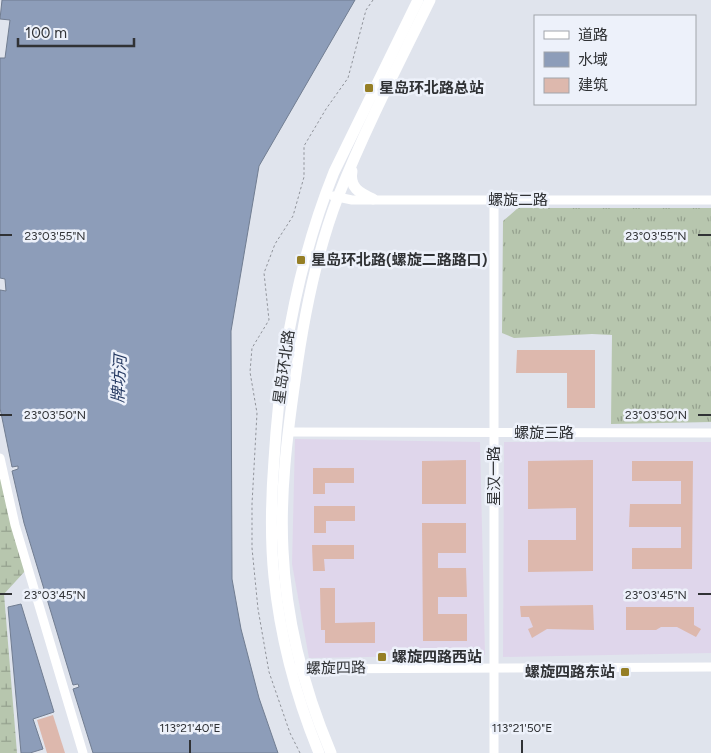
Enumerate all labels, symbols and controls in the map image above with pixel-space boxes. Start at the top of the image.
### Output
scale bar [18,15,134,47]
legend [534,15,696,105]
text: 100 m [25,24,67,42]
text: 道路 [578,26,608,44]
text: 水域 [578,51,608,69]
text: 建筑 [578,76,608,94]
place label: 星岛环北路总站 [379,79,484,97]
marker: 星岛环北路总站 [363,82,375,94]
street label: 螺旋二路 [488,191,548,209]
text: 23°03'55"N [24,229,86,243]
text: 23°03'55"N [625,229,687,243]
place label: 星岛环北路(螺旋二路路口) [311,251,488,269]
marker: 星岛环北路(螺旋二路路口) [295,254,307,266]
street label: 星岛环北路 [270,329,298,405]
water label: 牌坊河 [108,352,130,403]
text: 23°03'50"N [24,408,86,422]
text: 23°03'50"N [625,408,687,422]
street label: 螺旋三路 [514,424,574,442]
street label: 星汉一路 [485,446,503,506]
text: 23°03'45"N [24,588,86,602]
text: 23°03'45"N [625,588,687,602]
place label: 螺旋四路西站 [392,648,482,666]
marker: 螺旋四路西站 [376,651,388,663]
street label: 螺旋四路 [306,658,366,678]
place label: 螺旋四路东站 [525,663,615,681]
marker: 螺旋四路东站 [619,666,631,678]
text: 113°21'40"E [159,721,221,735]
text: 113°21'50"E [492,721,552,735]

